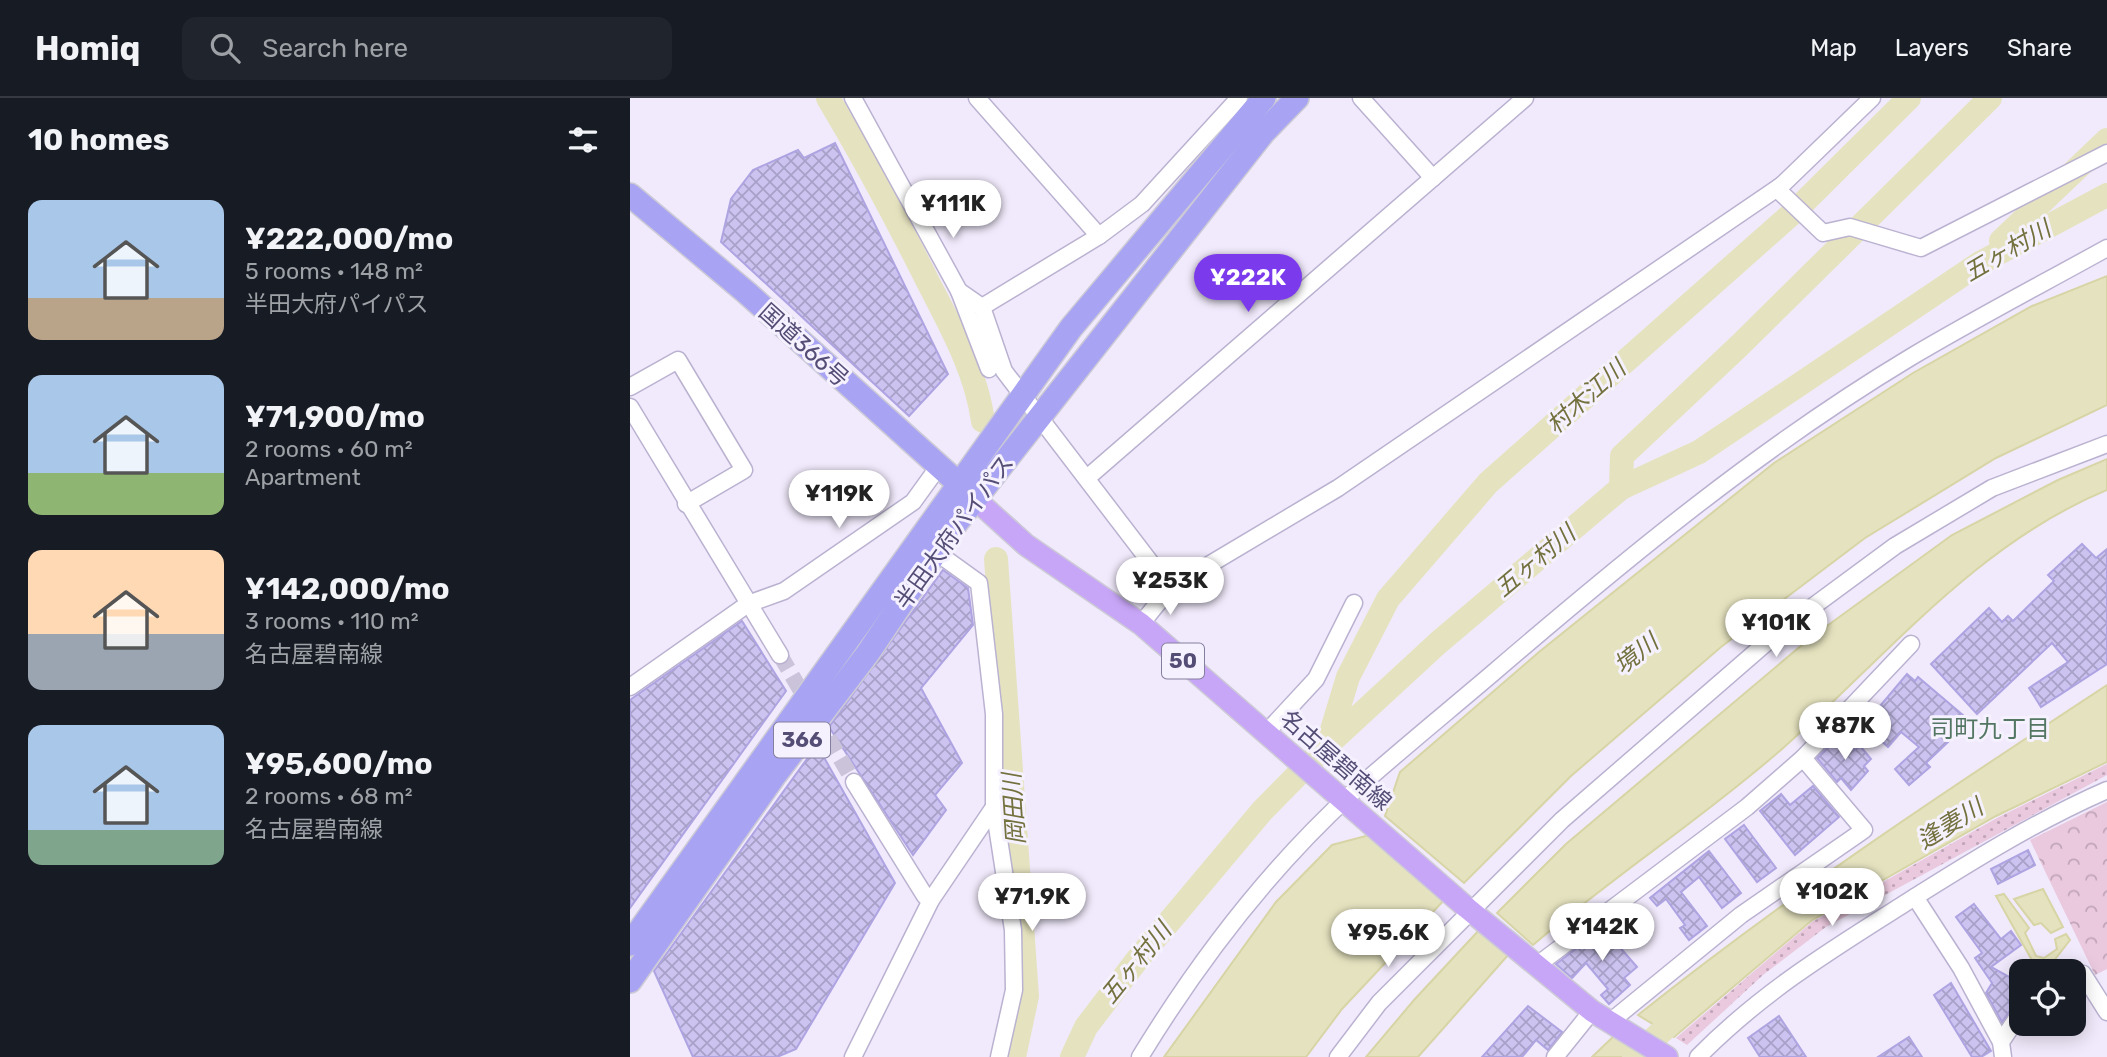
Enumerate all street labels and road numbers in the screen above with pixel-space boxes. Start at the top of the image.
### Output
street label: 国道366号 [754,298,854,392]
street label: 半田大府パイパス [889,450,1019,614]
road number: 50 [1162,644,1204,678]
street label: 名古屋碧南線 [1275,704,1397,816]
road number: 366 [774,722,830,758]

